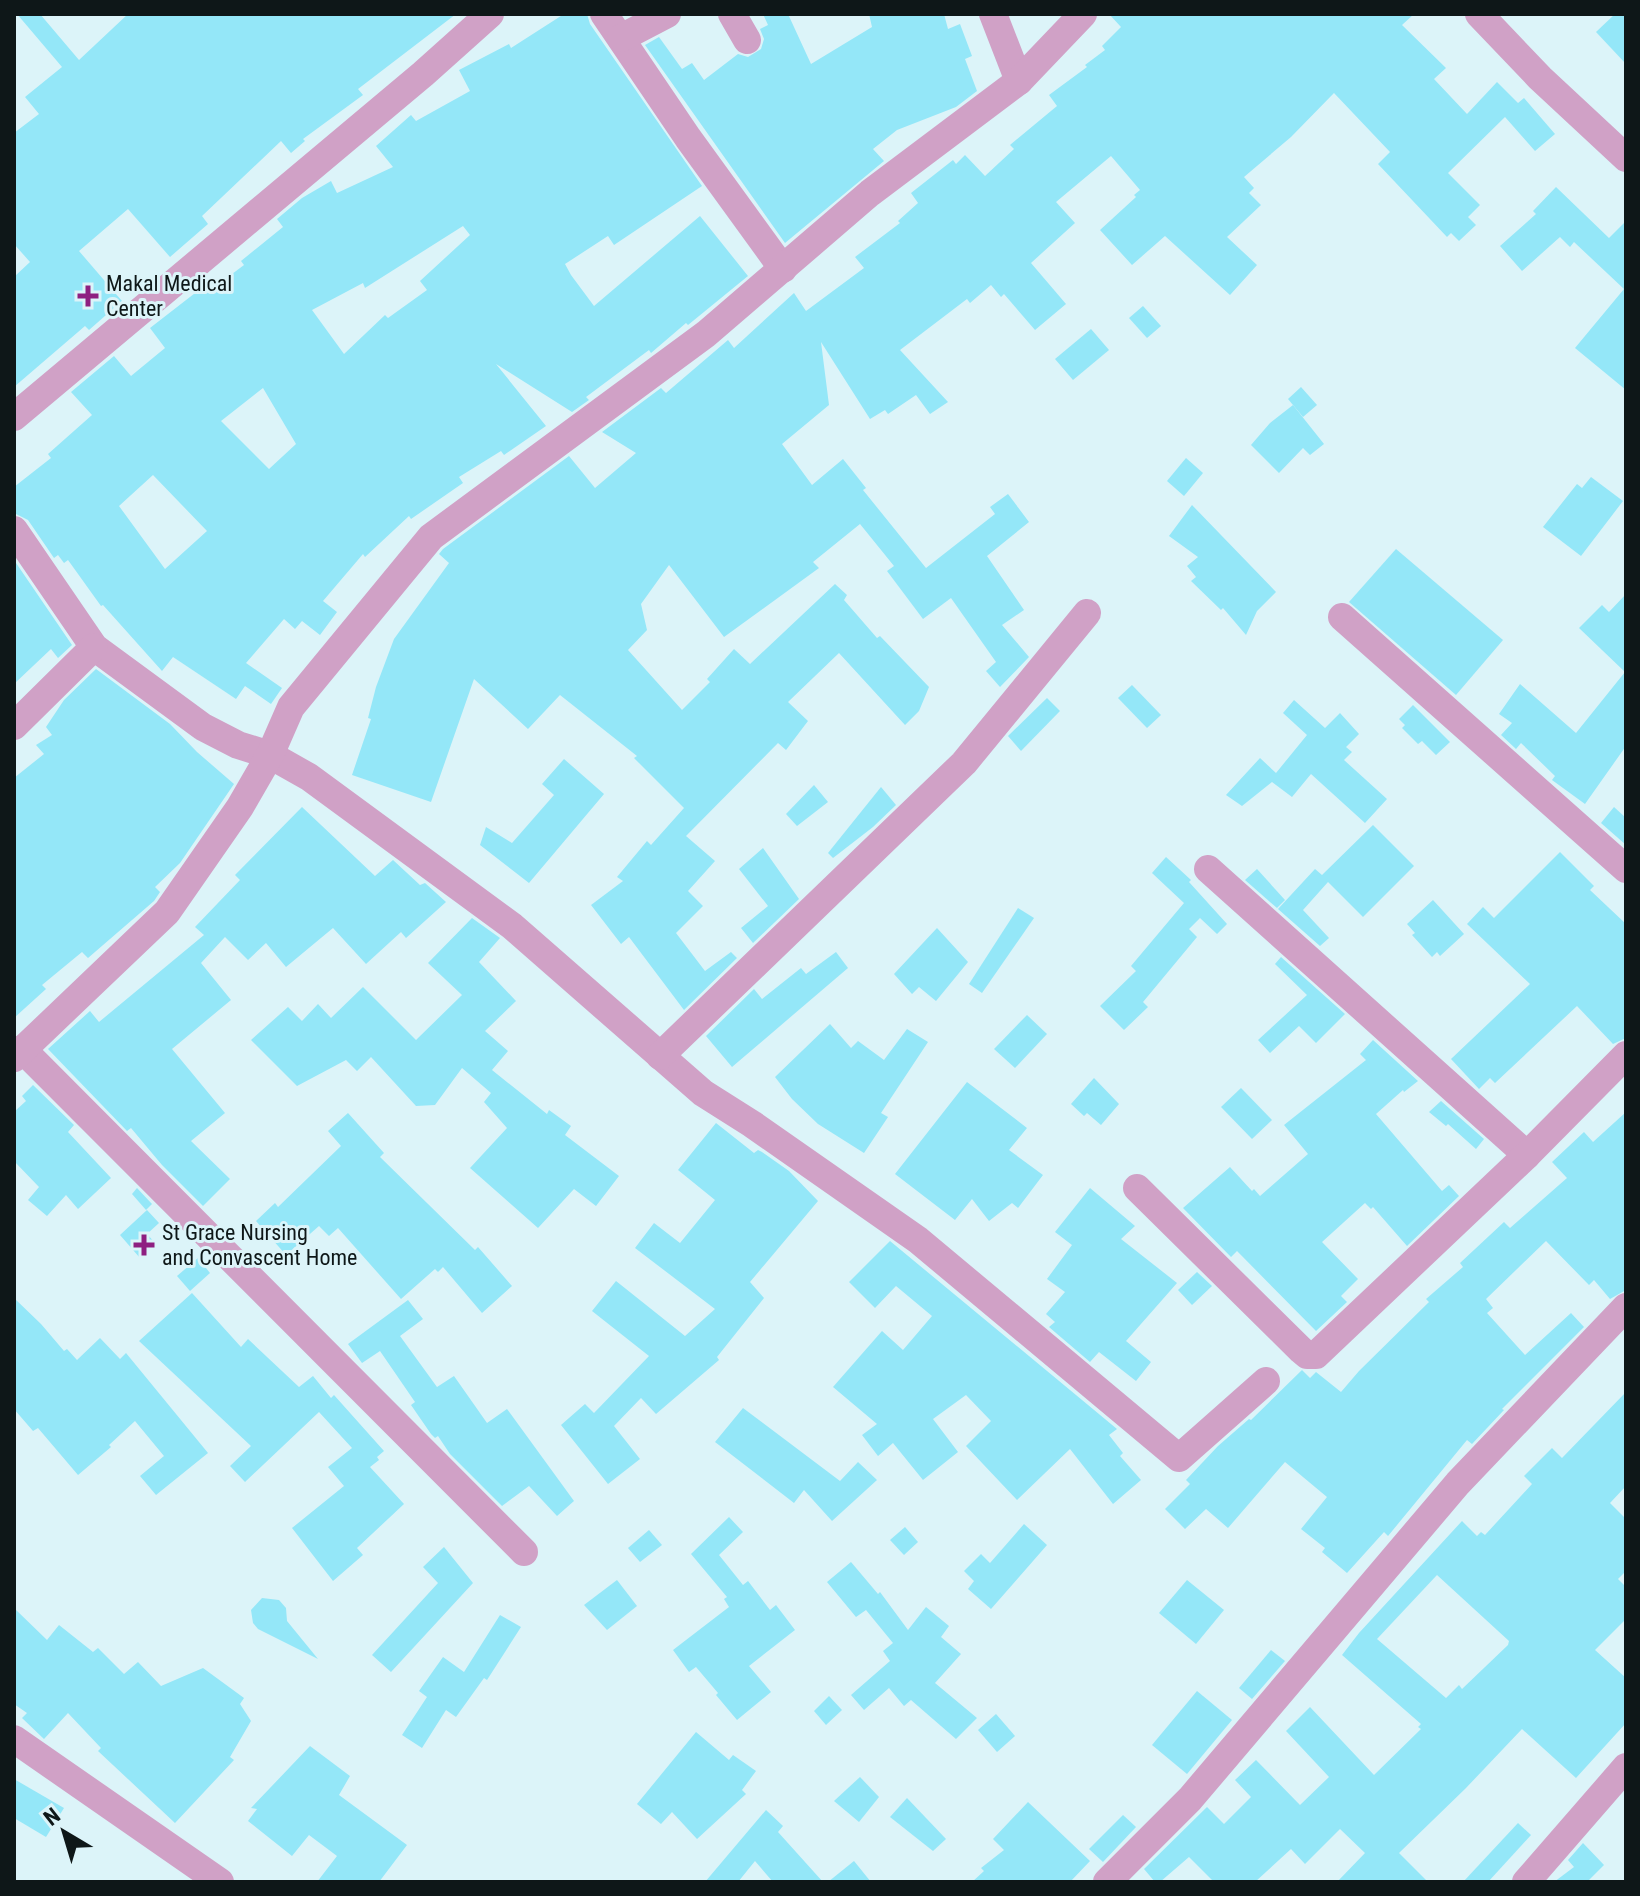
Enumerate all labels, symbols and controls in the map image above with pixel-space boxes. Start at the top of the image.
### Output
place label: Makal Medical Center [106,271,232,321]
marker: Makal Medical Center [77,285,99,307]
place label: St Grace Nursing and Convascent Home [162,1220,357,1270]
marker: St Grace Nursing and Convascent Home [133,1234,155,1256]
north arrow [24,1792,104,1872]
text: N [39,1803,65,1831]

